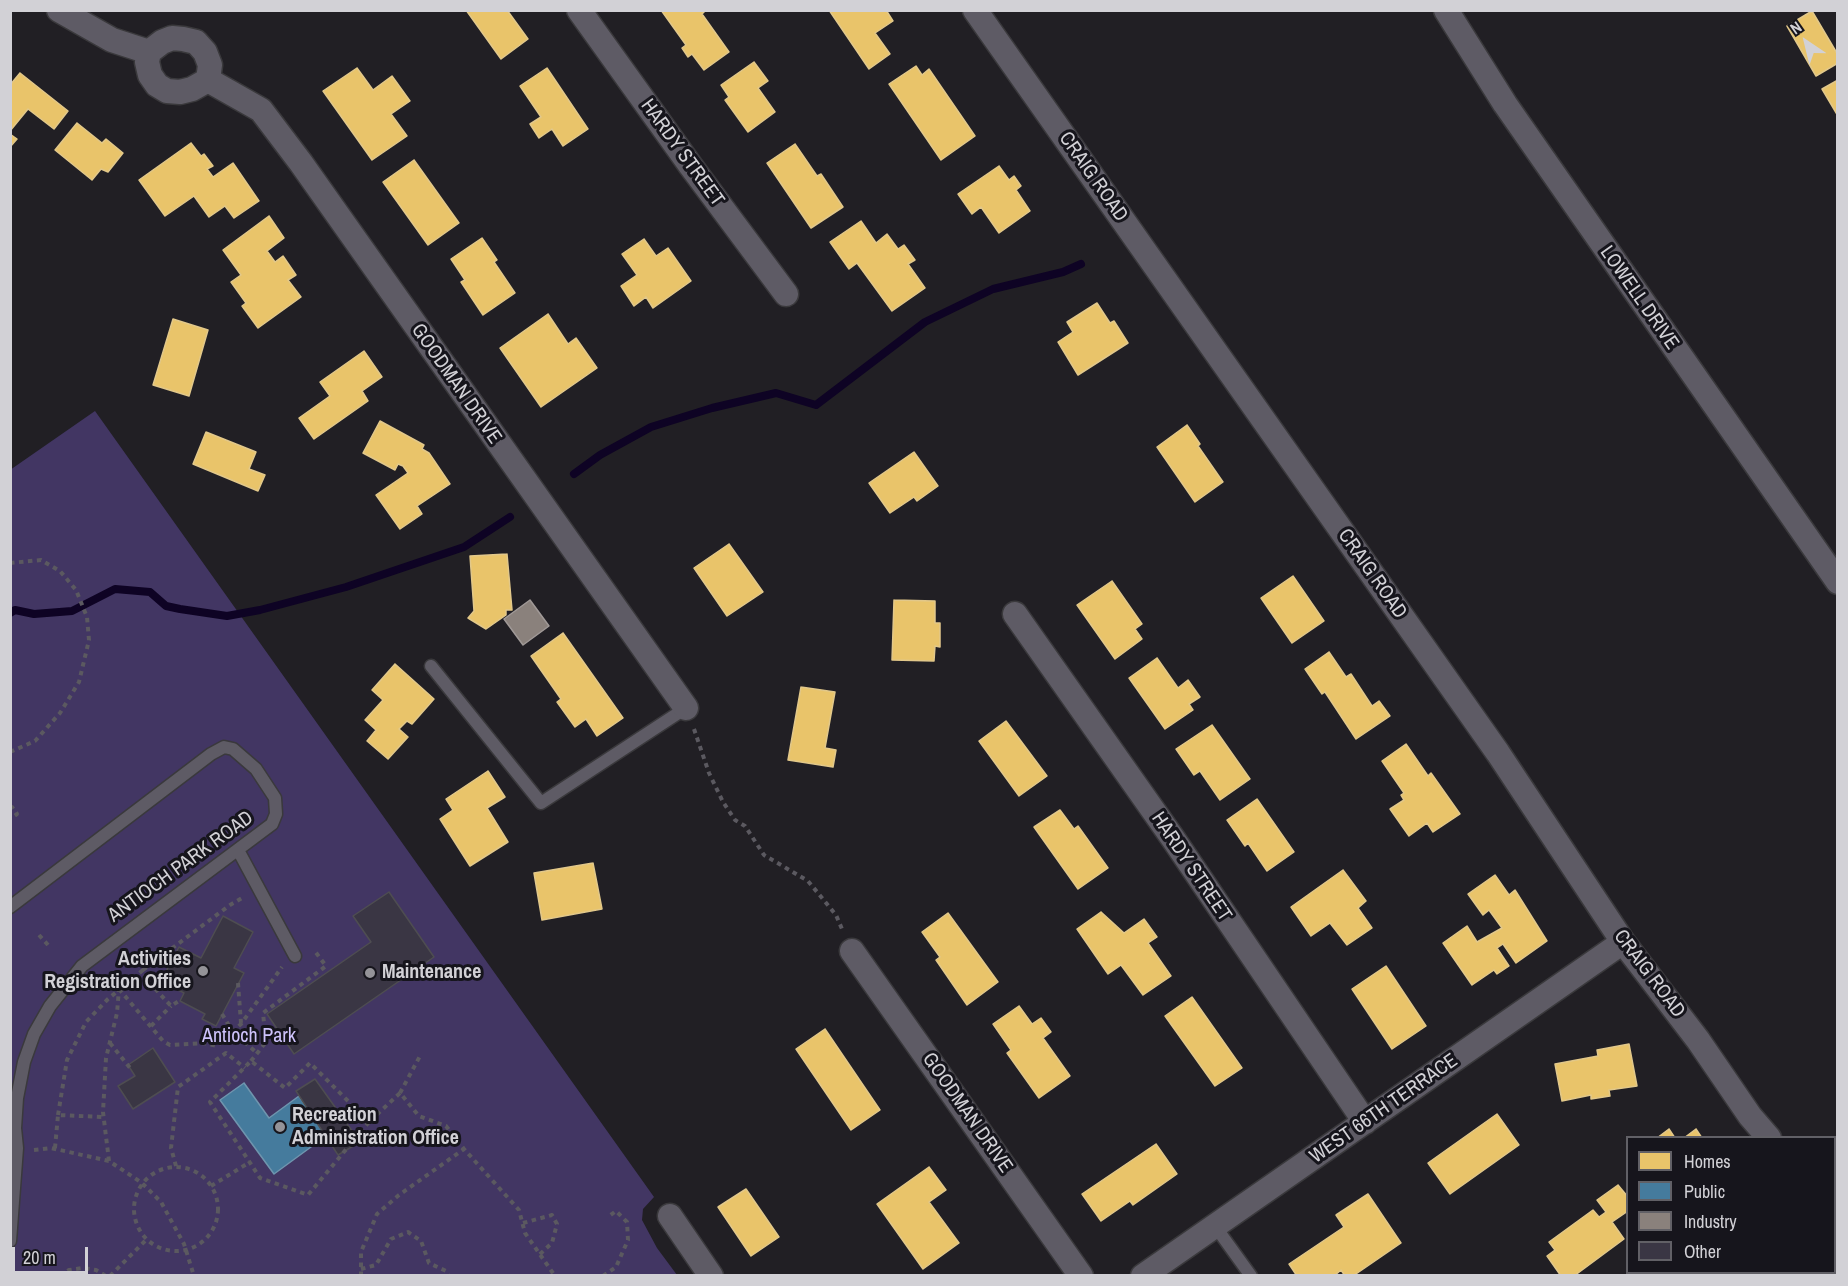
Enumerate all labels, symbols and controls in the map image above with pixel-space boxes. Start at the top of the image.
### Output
north arrow [1776,12,1836,72]
text: N [1785,16,1806,39]
street label: HARDY STREET [635,95,729,211]
street label: CRAIG ROAD [1053,128,1133,226]
street label: LOWELL DRIVE [1594,241,1684,355]
street label: GOODMAN DRIVE [406,319,506,449]
street label: CRAIG ROAD [1332,525,1412,623]
street label: ANTIOCH PARK ROAD [104,806,258,928]
street label: HARDY STREET [1146,808,1236,926]
street label: CRAIG ROAD [1608,925,1690,1023]
place label: Activities Registration Office [44,948,191,995]
place label: Maintenance [382,961,481,985]
marker: Activities Registration Office [196,964,210,978]
marker: Maintenance [363,966,377,980]
park label: Antioch Park [202,1025,296,1049]
street label: GOODMAN DRIVE [917,1048,1017,1178]
street label: WEST 66TH TERRACE [1305,1049,1463,1169]
place label: Recreation Administration Office [292,1104,459,1151]
marker: Recreation Administration Office [273,1120,287,1134]
legend [1626,1136,1836,1274]
text: Homes [1684,1149,1731,1174]
text: Public [1684,1179,1725,1204]
text: Industry [1684,1209,1737,1234]
scale bar [15,1235,92,1273]
text: Other [1684,1239,1721,1264]
text: 20 m [23,1245,56,1270]

